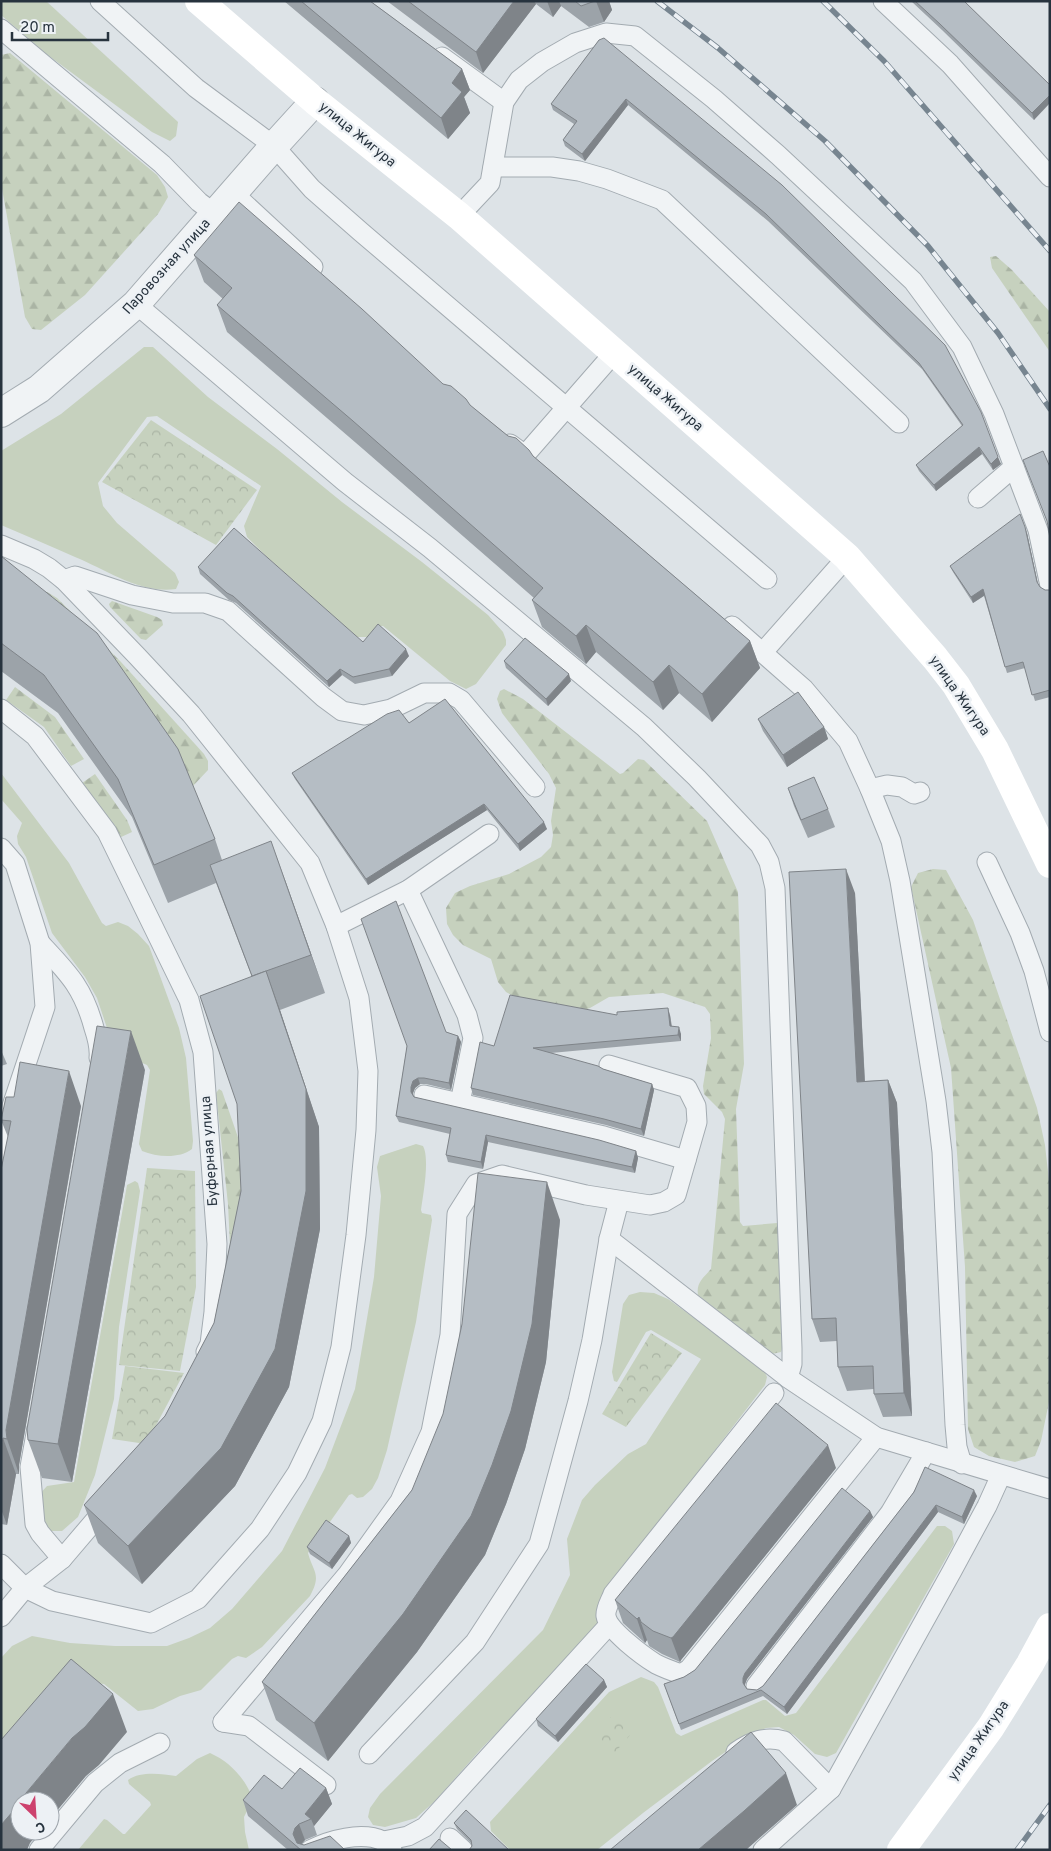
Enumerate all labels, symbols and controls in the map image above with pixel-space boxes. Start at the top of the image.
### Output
scale bar [12,10,109,42]
text: 20 m [20,19,55,38]
street label: улица Жигура [315,99,399,171]
street label: Паровозная улица [120,216,214,318]
street label: улица Жигура [624,361,706,435]
street label: улица Жигура [925,653,993,739]
street label: Буферная улица [198,1095,222,1207]
street label: улица Жигура [945,1698,1013,1784]
north arrow [10,1791,60,1841]
text: С [32,1817,48,1836]

